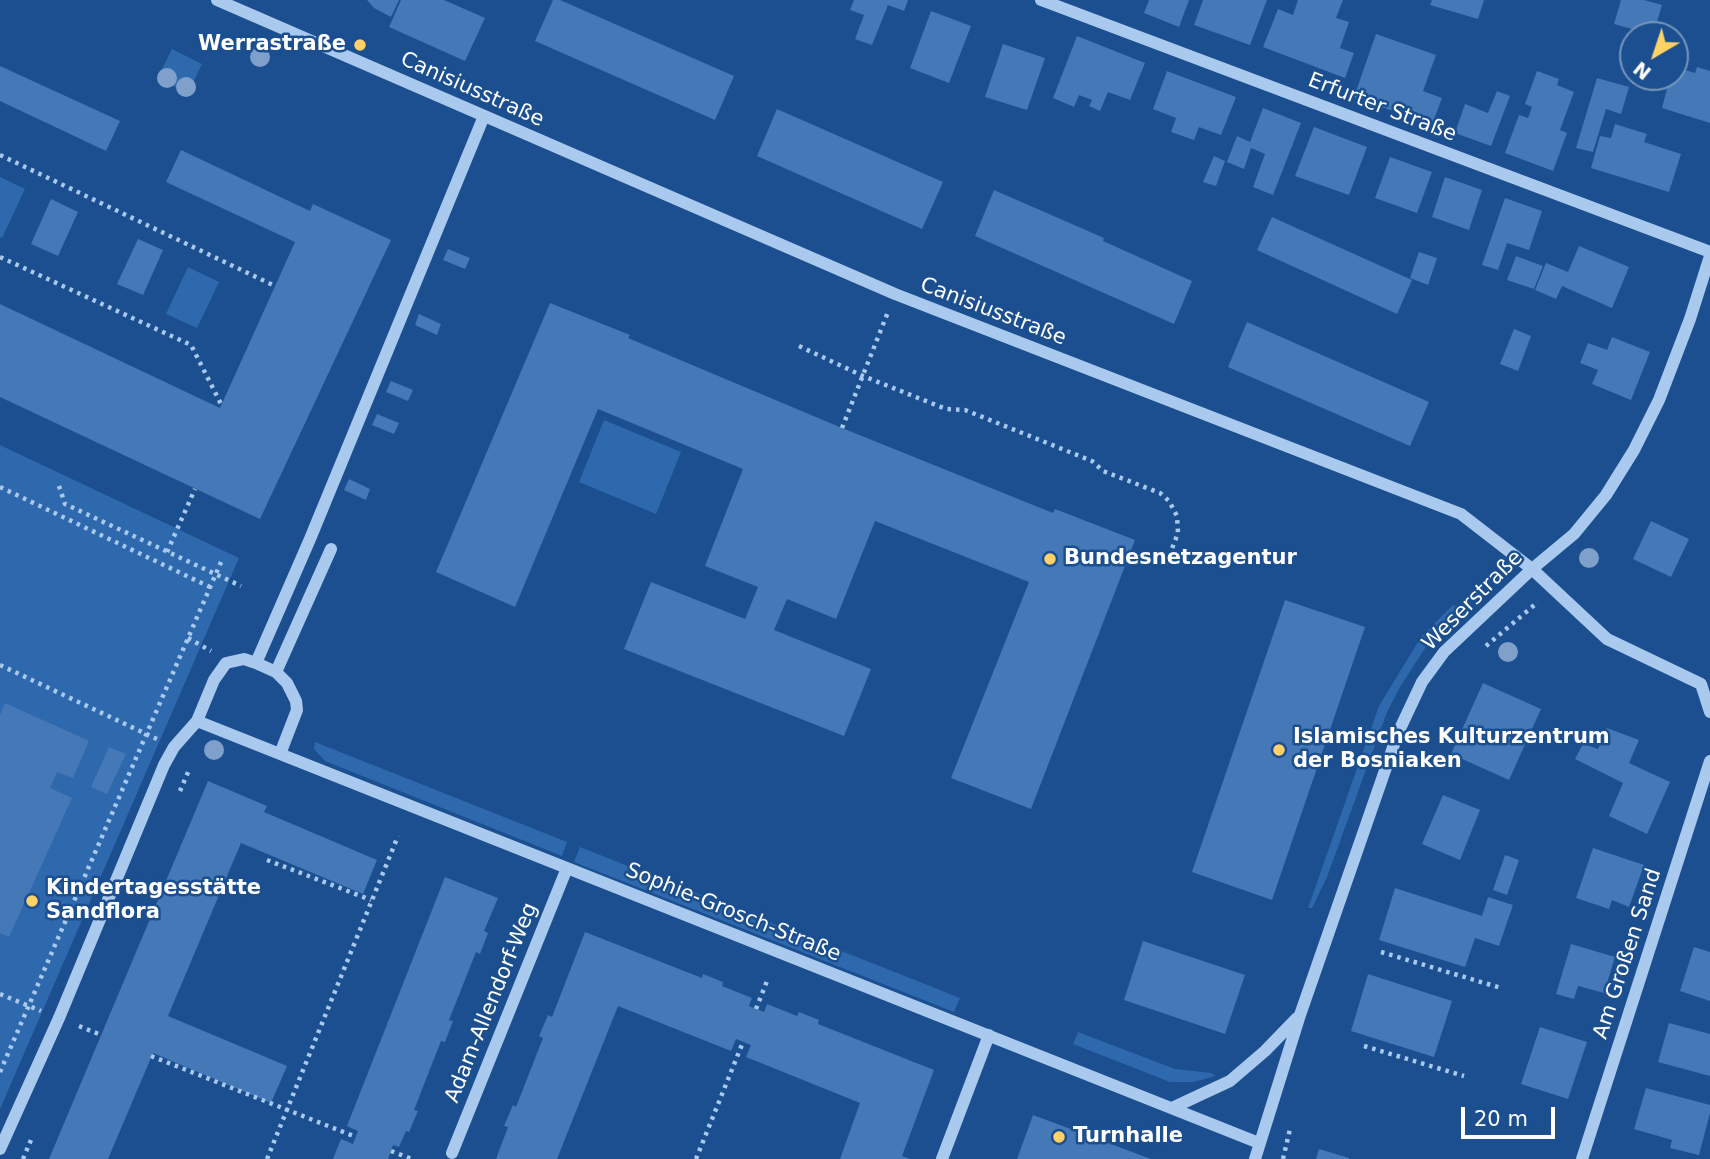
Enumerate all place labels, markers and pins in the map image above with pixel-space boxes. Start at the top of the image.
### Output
place label: Werrastraße [198,32,346,58]
marker: Werrastraße [352,37,368,53]
place label: Bundesnetzagentur [1064,546,1297,572]
marker: Bundesnetzagentur [1042,551,1058,567]
place label: Islamisches Kulturzentrum der Bosniaken [1293,725,1610,775]
marker: Islamisches Kulturzentrum der Bosniaken [1271,742,1287,758]
place label: Kindertagesstätte Sandflora [46,876,261,926]
marker: Kindertagesstätte Sandflora [24,893,40,909]
place label: Turnhalle [1073,1124,1183,1150]
marker: Turnhalle [1051,1129,1067,1145]

